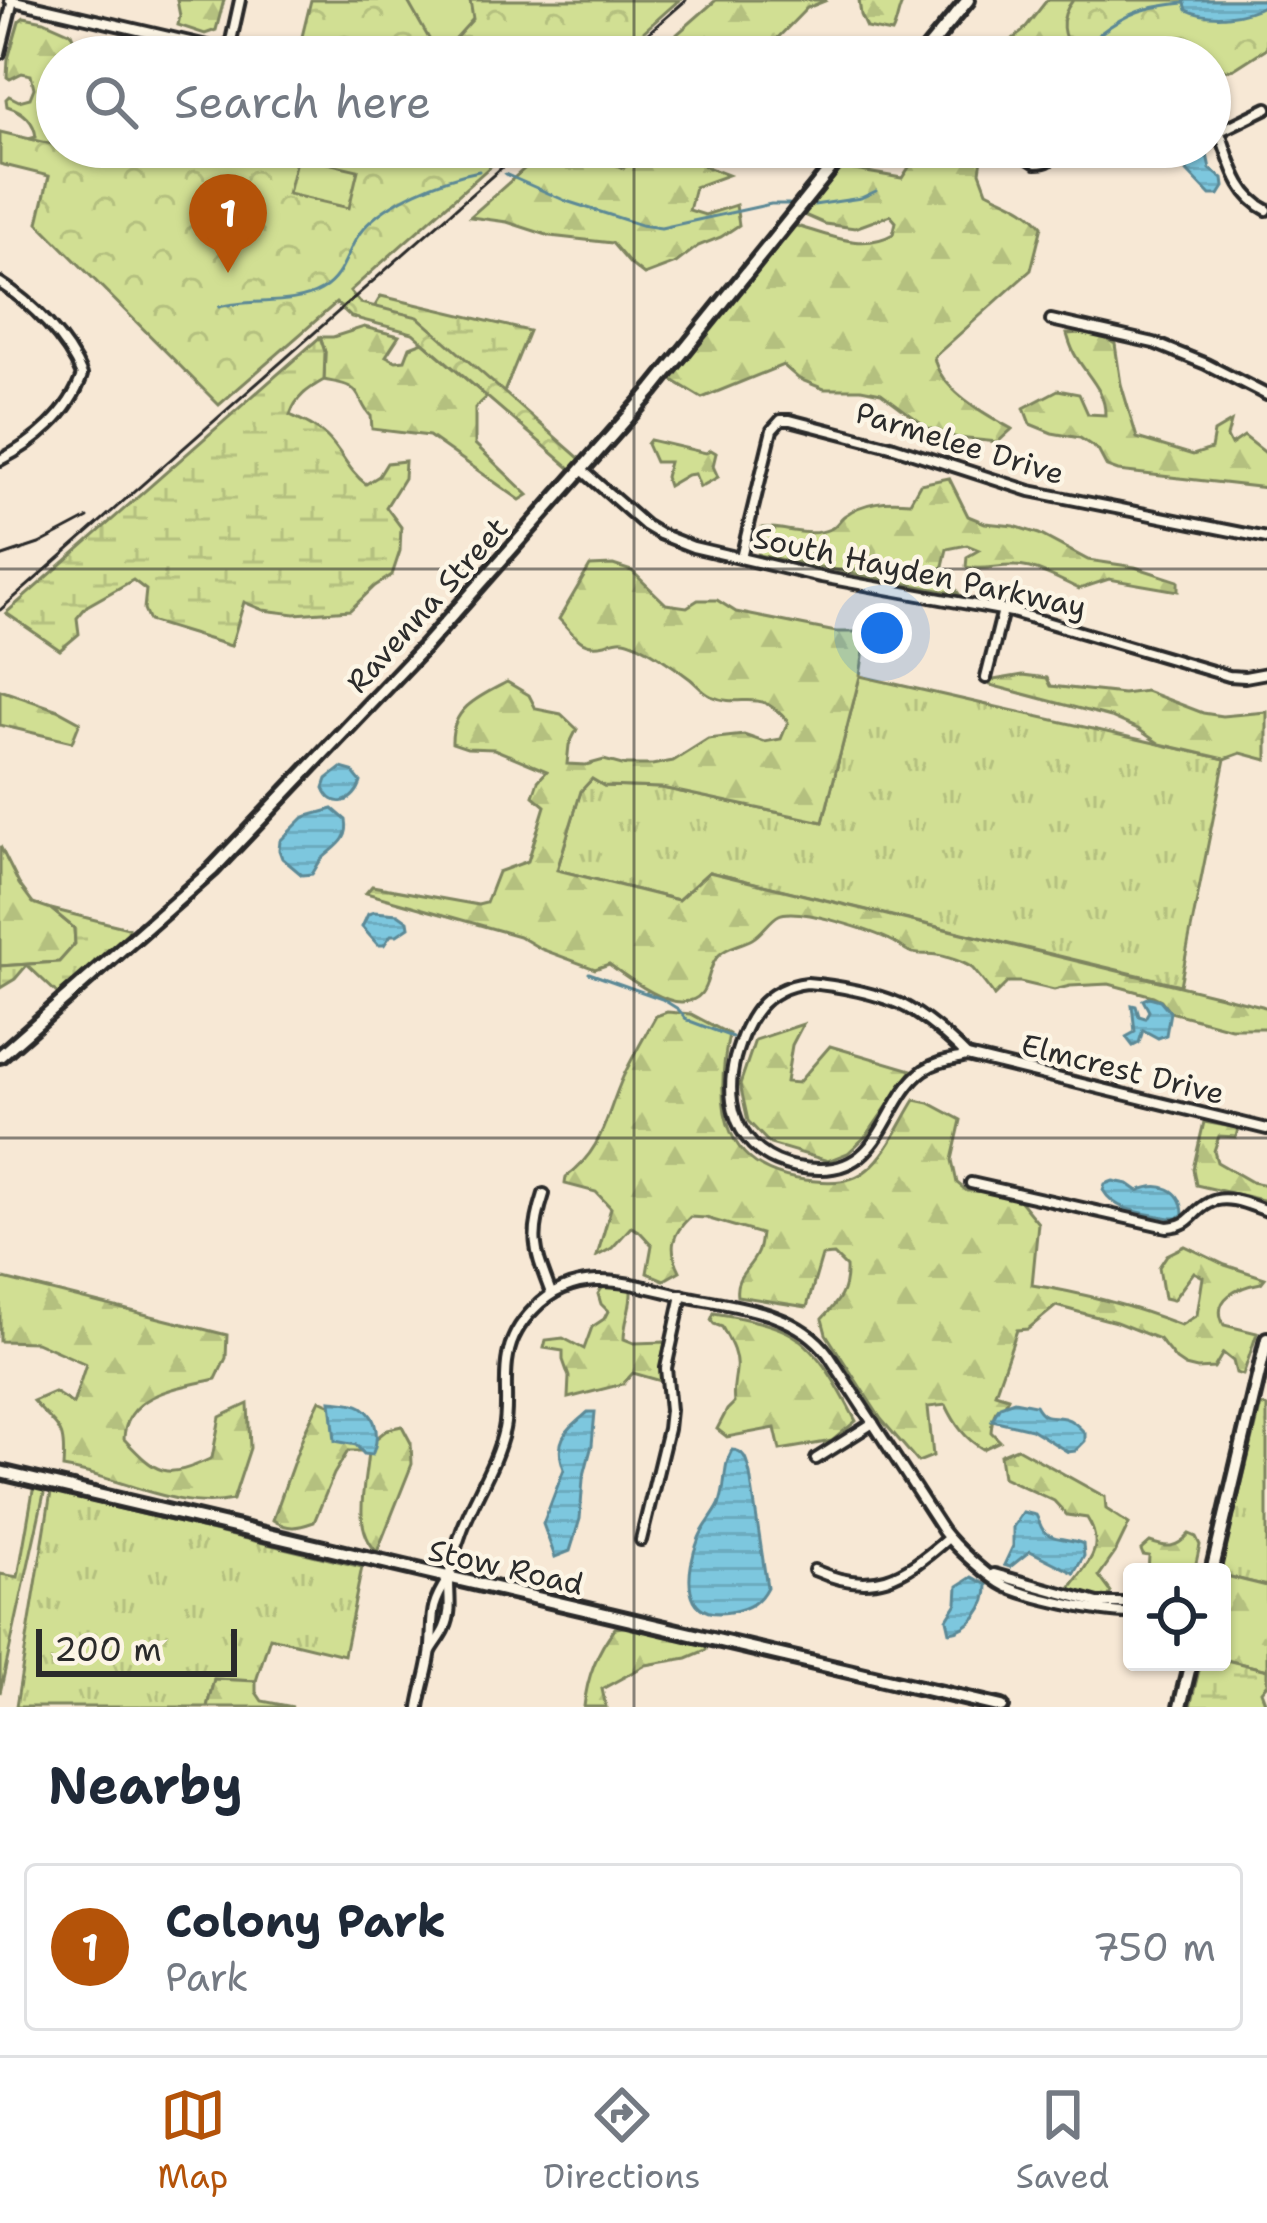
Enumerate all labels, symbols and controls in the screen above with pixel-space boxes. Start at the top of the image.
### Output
search box [36,36,1231,168]
icon: search [78,69,144,135]
text: Search here [174,72,431,132]
pin: 1 [189,174,267,273]
street label: Parmelee Drive [851,392,1069,494]
street label: Ravenna Street [337,508,517,702]
street label: South Hayden Parkway [750,517,1090,627]
your location [852,603,912,663]
street label: Elmcrest Drive [1017,1024,1229,1114]
street label: Stow Road [424,1529,588,1605]
map controls [1123,1563,1231,1671]
button: locate [1123,1563,1231,1671]
scale bar [36,1623,237,1676]
text: 200 m [54,1627,162,1672]
text: Nearby [48,1751,243,1819]
text: Colony Park [165,1891,446,1951]
text: 1 [81,1921,99,1973]
text: 750 m [1092,1921,1216,1973]
text: Park [165,1951,249,2003]
tab: Map [158,2082,228,2199]
tab: Directions [543,2082,701,2199]
tab: Saved [1016,2082,1109,2199]

